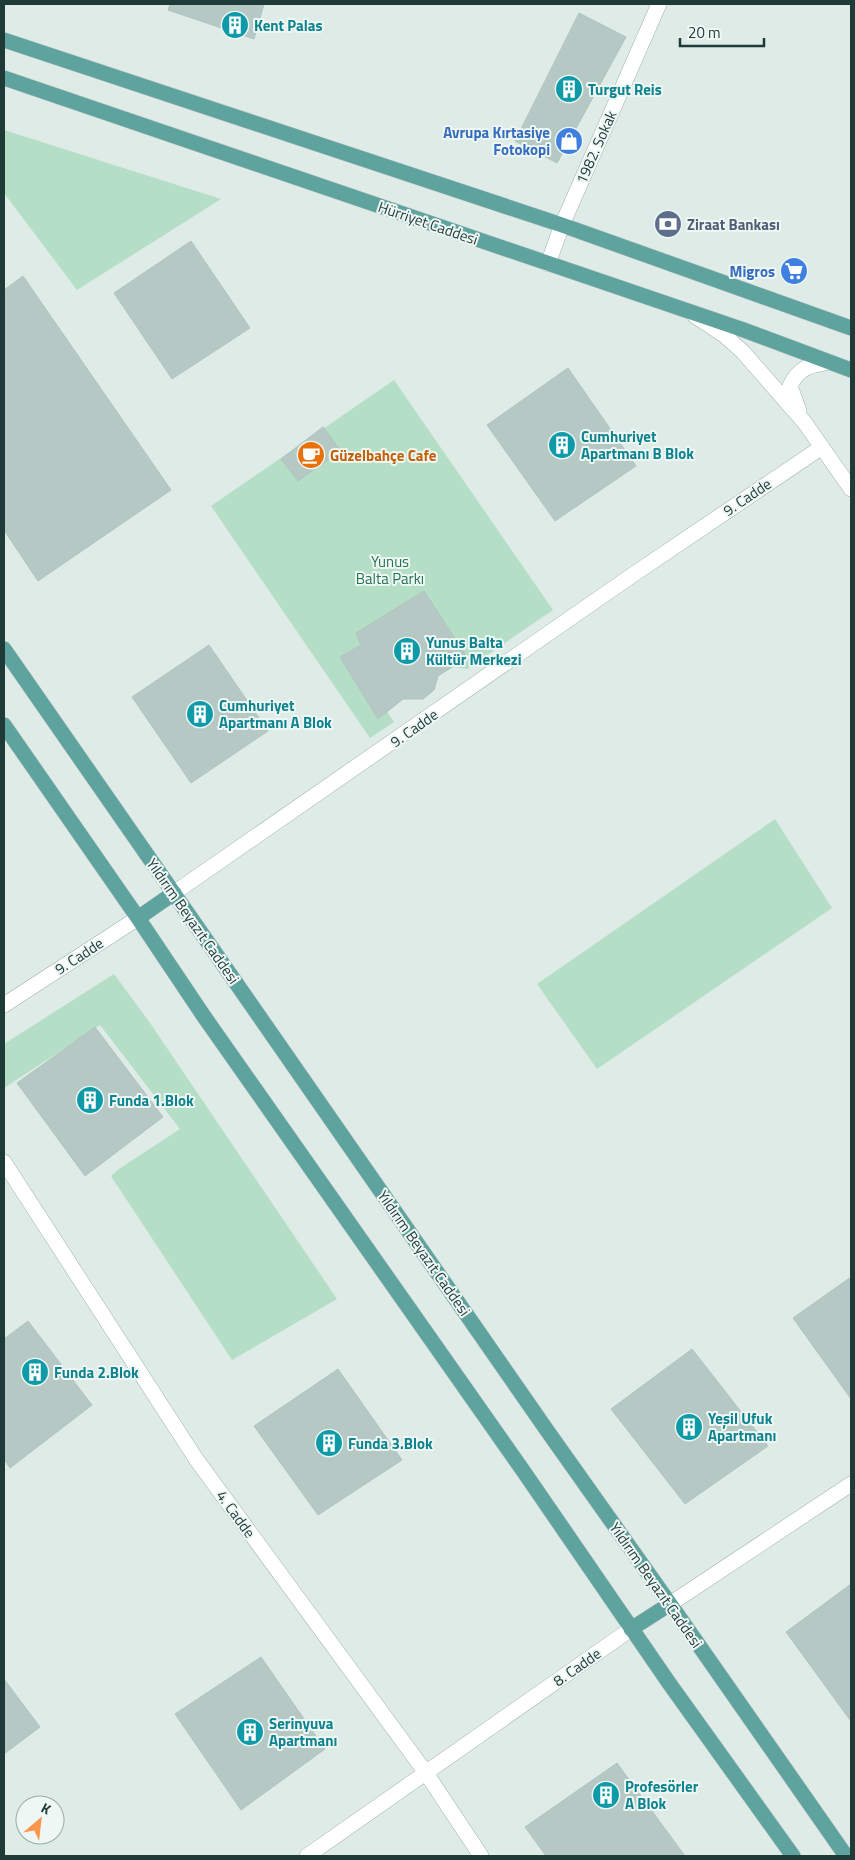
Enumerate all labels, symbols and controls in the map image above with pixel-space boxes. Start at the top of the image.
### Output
building icon: Kent Palas [220,10,250,40]
place label: Kent Palas [254,14,323,37]
scale bar [680,15,764,47]
text: 20 m [688,21,721,44]
building icon: Turgut Reis [554,74,584,104]
place label: Turgut Reis [588,78,662,101]
street label: 1982. Sokak [570,107,622,187]
place label: Avrupa Kırtasiye Fotokopi [443,121,550,161]
shop icon: Avrupa Kırtasiye Fotokopi [554,126,584,156]
street label: Hürriyet Caddesi [375,195,481,251]
bank icon: Ziraat Bankası [653,209,683,239]
place label: Ziraat Bankası [687,213,780,236]
supermarket icon: Migros [779,256,809,286]
place label: Migros [730,260,775,283]
place label: Cumhuriyet Apartmanı B Blok [581,425,694,465]
building icon: Cumhuriyet Apartmanı B Blok [547,430,577,460]
cafe icon: Güzelbahçe Cafe [296,440,326,470]
place label: Güzelbahçe Cafe [330,444,437,467]
street label: 9. Cadde [718,472,776,522]
park label: Yunus Balta Parkı [356,550,424,590]
place label: Yunus Balta Kültür Merkezi [426,631,522,671]
building icon: Yunus Balta Kültür Merkezi [392,636,422,666]
place label: Cumhuriyet Apartmanı A Blok [219,694,332,734]
building icon: Cumhuriyet Apartmanı A Blok [185,699,215,729]
street label: 9. Cadde [385,703,443,753]
street label: Yıldırım Beyazıt Caddesi [141,853,245,989]
street label: 9. Cadde [50,932,108,980]
building icon: Funda 1.Blok [75,1085,105,1115]
place label: Funda 1.Blok [109,1089,194,1112]
street label: Yıldırım Beyazıt Caddesi [372,1185,476,1321]
building icon: Funda 2.Blok [20,1357,50,1387]
place label: Funda 2.Blok [54,1361,139,1384]
place label: Yeşil Ufuk Apartmanı [708,1407,776,1447]
building icon: Yeşil Ufuk Apartmanı [674,1412,704,1442]
building icon: Funda 3.Blok [314,1428,344,1458]
place label: Funda 3.Blok [348,1432,433,1455]
street label: 4. Cadde [211,1485,261,1543]
street label: Yıldırım Beyazıt Caddesi [604,1517,708,1653]
street label: 8. Cadde [548,1642,606,1692]
place label: Serinyuva Apartmanı [269,1712,337,1752]
building icon: Serinyuva Apartmanı [235,1717,265,1747]
place label: Profesörler A Blok [625,1775,699,1815]
building icon: Profesörler A Blok [591,1780,621,1810]
north arrow [15,1795,65,1845]
text: K [38,1797,56,1820]

